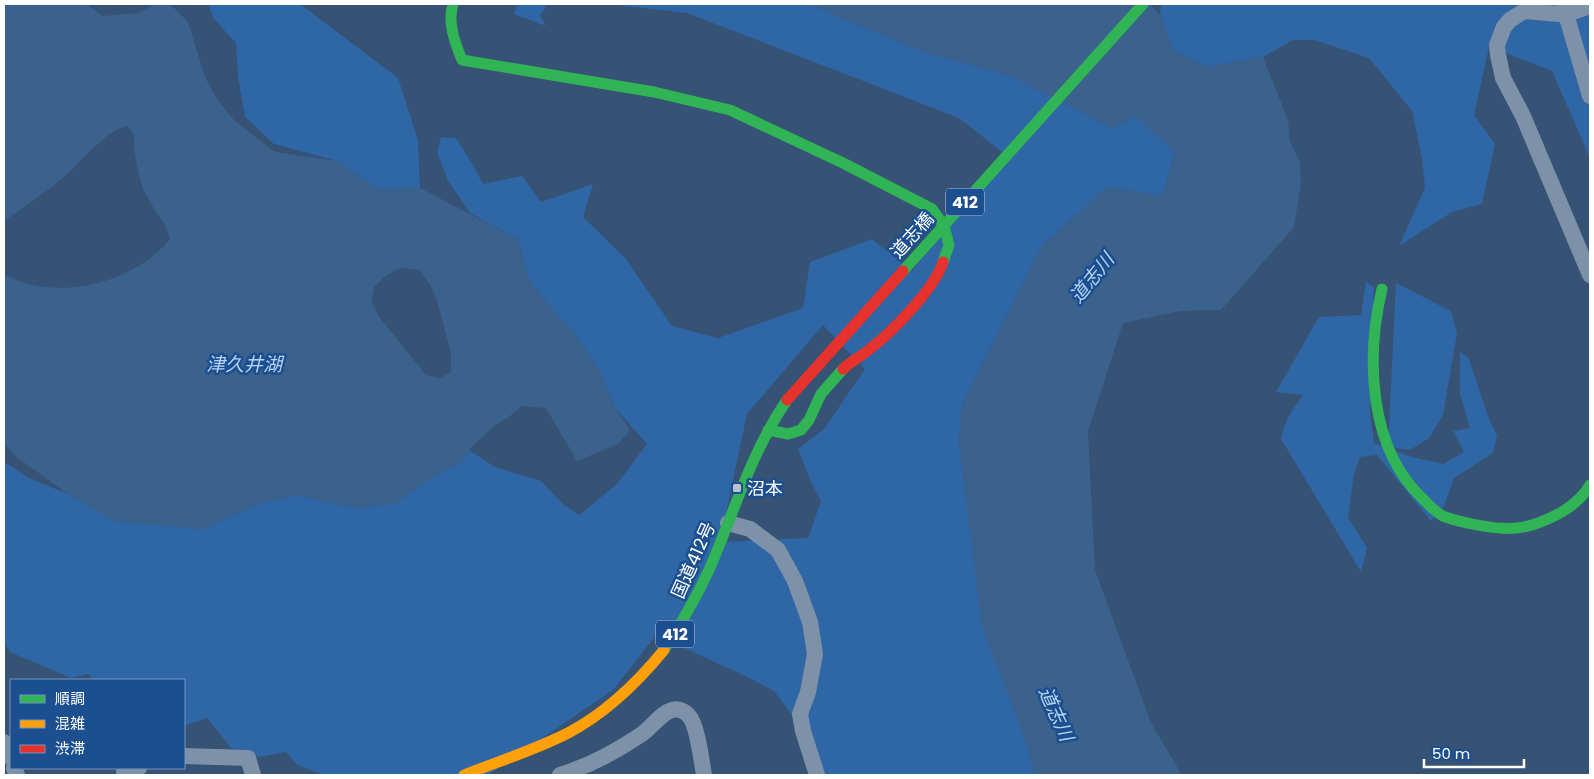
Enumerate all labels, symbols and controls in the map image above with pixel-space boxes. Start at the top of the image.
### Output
road number: 412 [946,188,984,216]
street label: 道志橋 [885,207,939,263]
water label: 道志川 [1064,246,1122,309]
water label: 津久井湖 [206,351,285,378]
place label: 沼本 [747,476,783,501]
marker: 沼本 [731,482,743,494]
street label: 国道412号 [665,518,721,602]
road number: 412 [656,620,694,648]
legend [10,679,185,769]
water label: 道志川 [1032,682,1081,747]
text: 順調 [55,688,85,709]
text: 混雑 [55,713,85,734]
scale bar [1424,736,1524,768]
text: 渋滞 [55,738,85,759]
text: 50 m [1432,743,1470,764]

